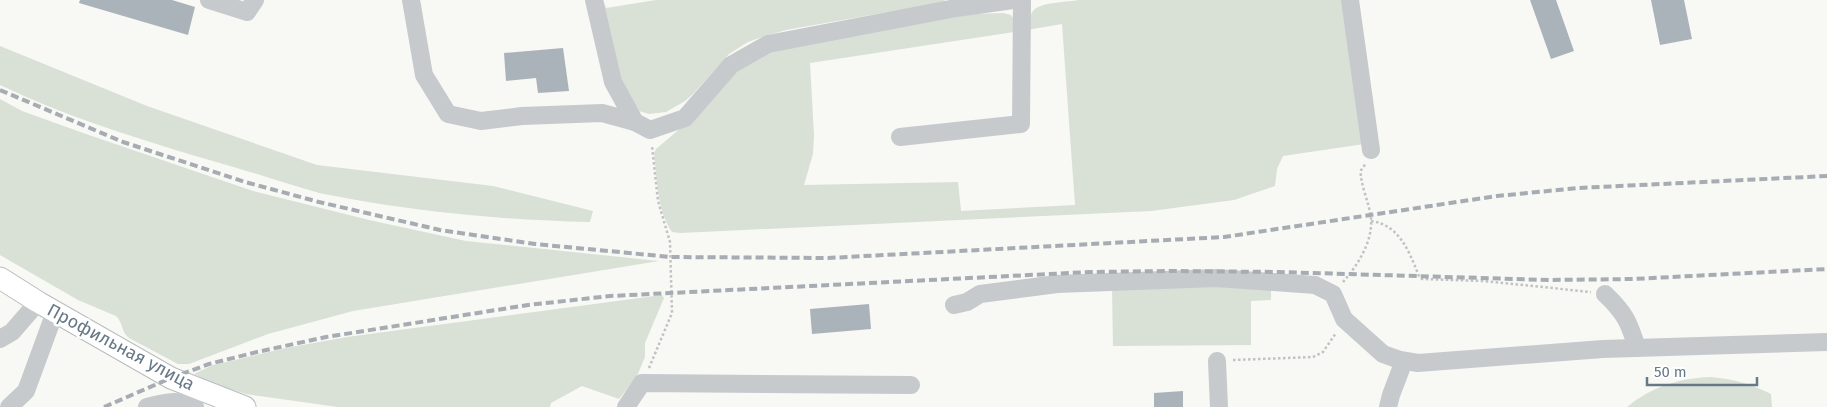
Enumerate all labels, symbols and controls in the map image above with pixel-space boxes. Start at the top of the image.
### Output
street label: Профильная улица [44,299,198,395]
scale bar [1647,354,1757,386]
text: 50 m [1654,363,1687,381]

